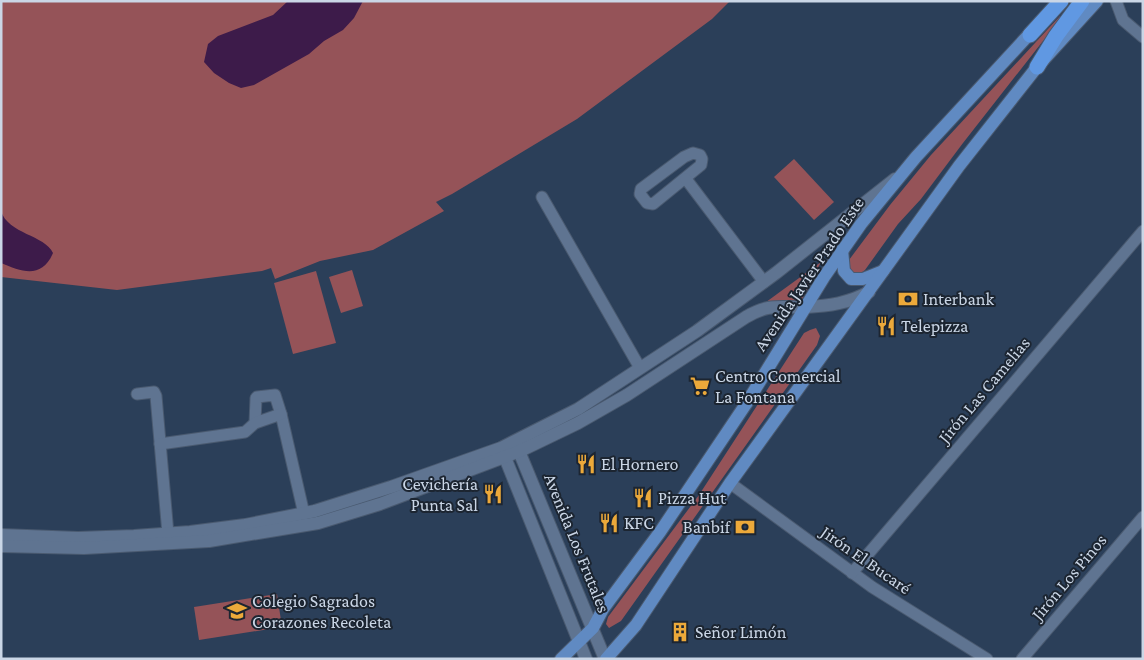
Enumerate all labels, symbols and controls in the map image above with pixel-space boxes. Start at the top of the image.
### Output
street label: Avenida Javier Prado Este [750,193,868,355]
bank icon: Interbank [897,288,919,310]
place label: Interbank [923,289,994,309]
restaurant icon: Telepizza [875,315,897,337]
place label: Telepizza [901,316,968,336]
street label: Jirón Las Camelias [933,333,1034,449]
place label: Centro Comercial La Fontana [715,366,841,407]
supermarket icon: Centro Comercial La Fontana [689,375,711,397]
restaurant icon: El Hornero [575,453,597,475]
place label: El Hornero [601,454,679,474]
street label: Avenida Los Frutales [540,470,614,616]
place label: Cevichería Punta Sal [402,474,478,515]
restaurant icon: Cevichería Punta Sal [482,483,504,505]
restaurant icon: Pizza Hut [632,487,654,509]
place label: Pizza Hut [658,488,727,508]
restaurant icon: KFC [598,512,620,534]
place label: KFC [624,513,654,533]
bank icon: Banbif [734,516,756,538]
place label: Banbif [683,517,732,537]
street label: Jirón El Bucaré [816,521,915,598]
street label: Jirón Los Pinos [1026,530,1111,626]
place label: Colegio Sagrados Corazones Recoleta [252,591,391,632]
school or university icon: Colegio Sagrados Corazones Recoleta [226,600,248,622]
building icon: Señor Limón [669,621,691,643]
place label: Señor Limón [695,622,787,642]

